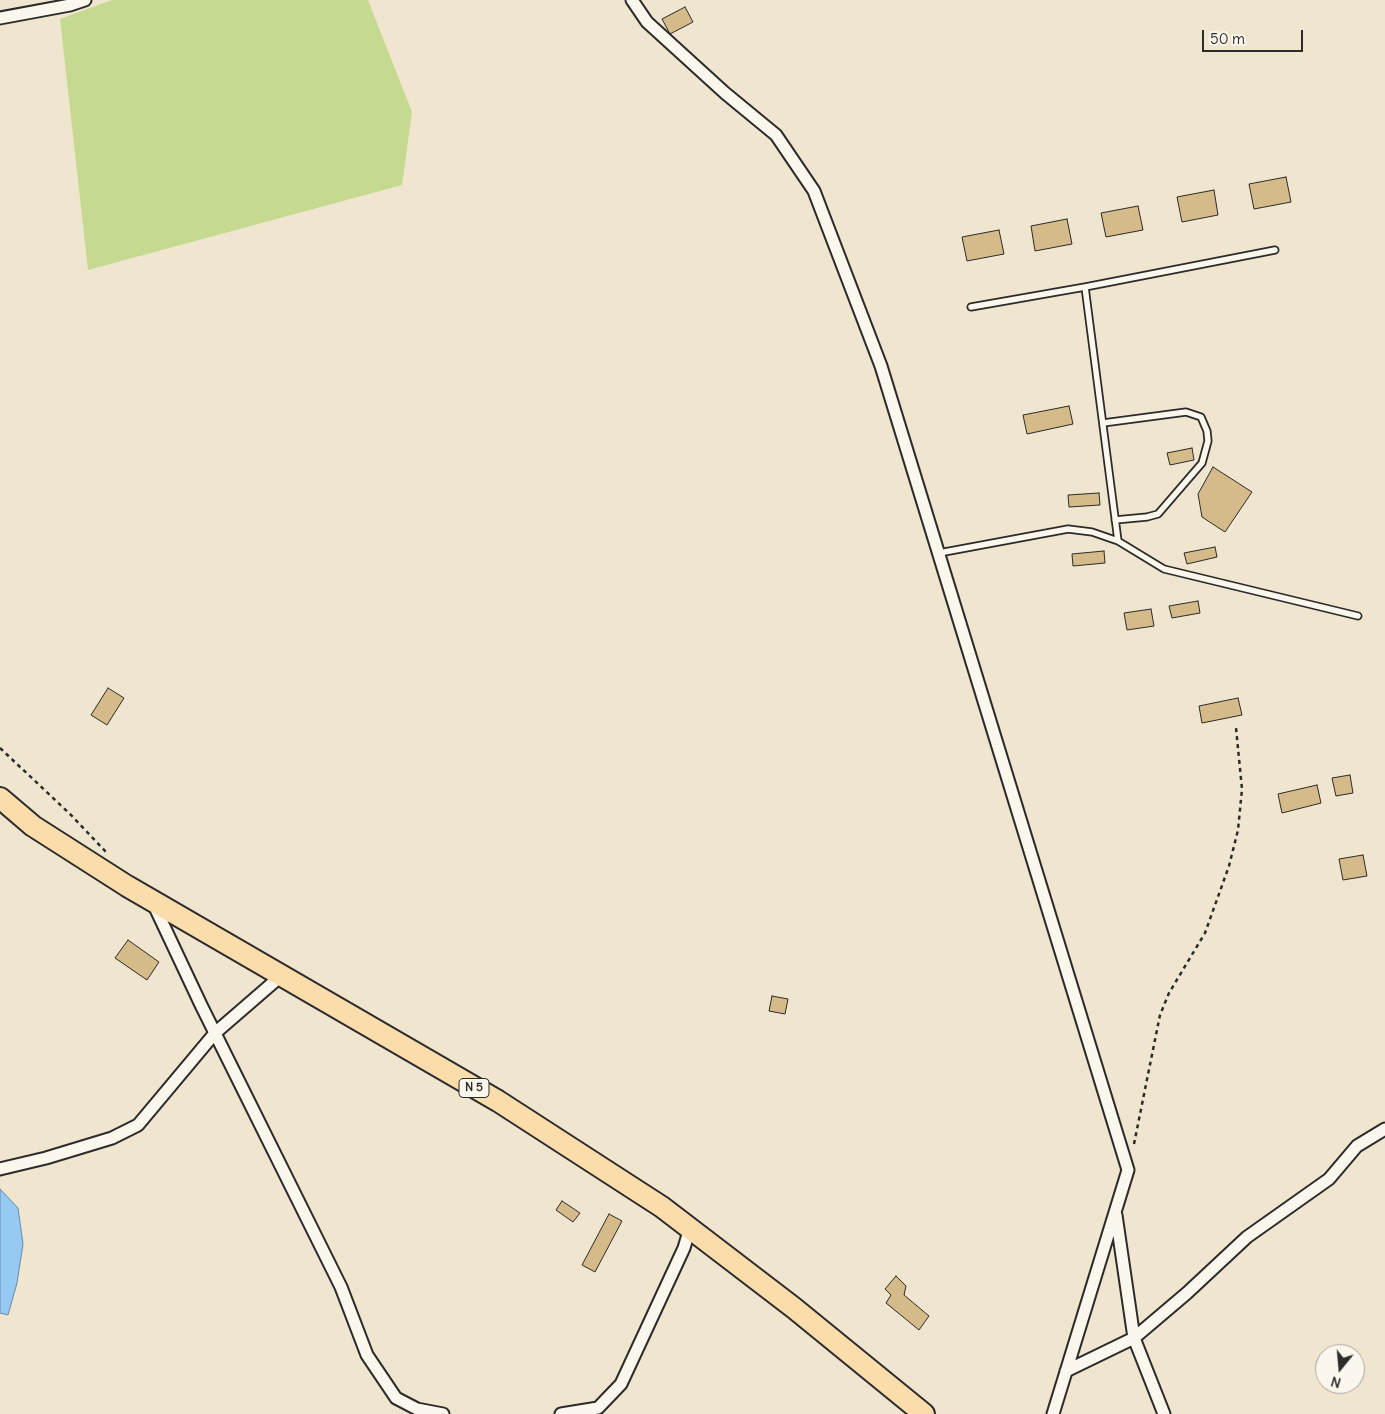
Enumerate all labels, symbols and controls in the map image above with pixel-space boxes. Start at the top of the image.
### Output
scale bar [1205,20,1306,52]
text: 50 m [1210,29,1245,48]
road number: N 5 [459,1078,489,1098]
north arrow [1315,1344,1365,1394]
text: N [1329,1372,1343,1392]

